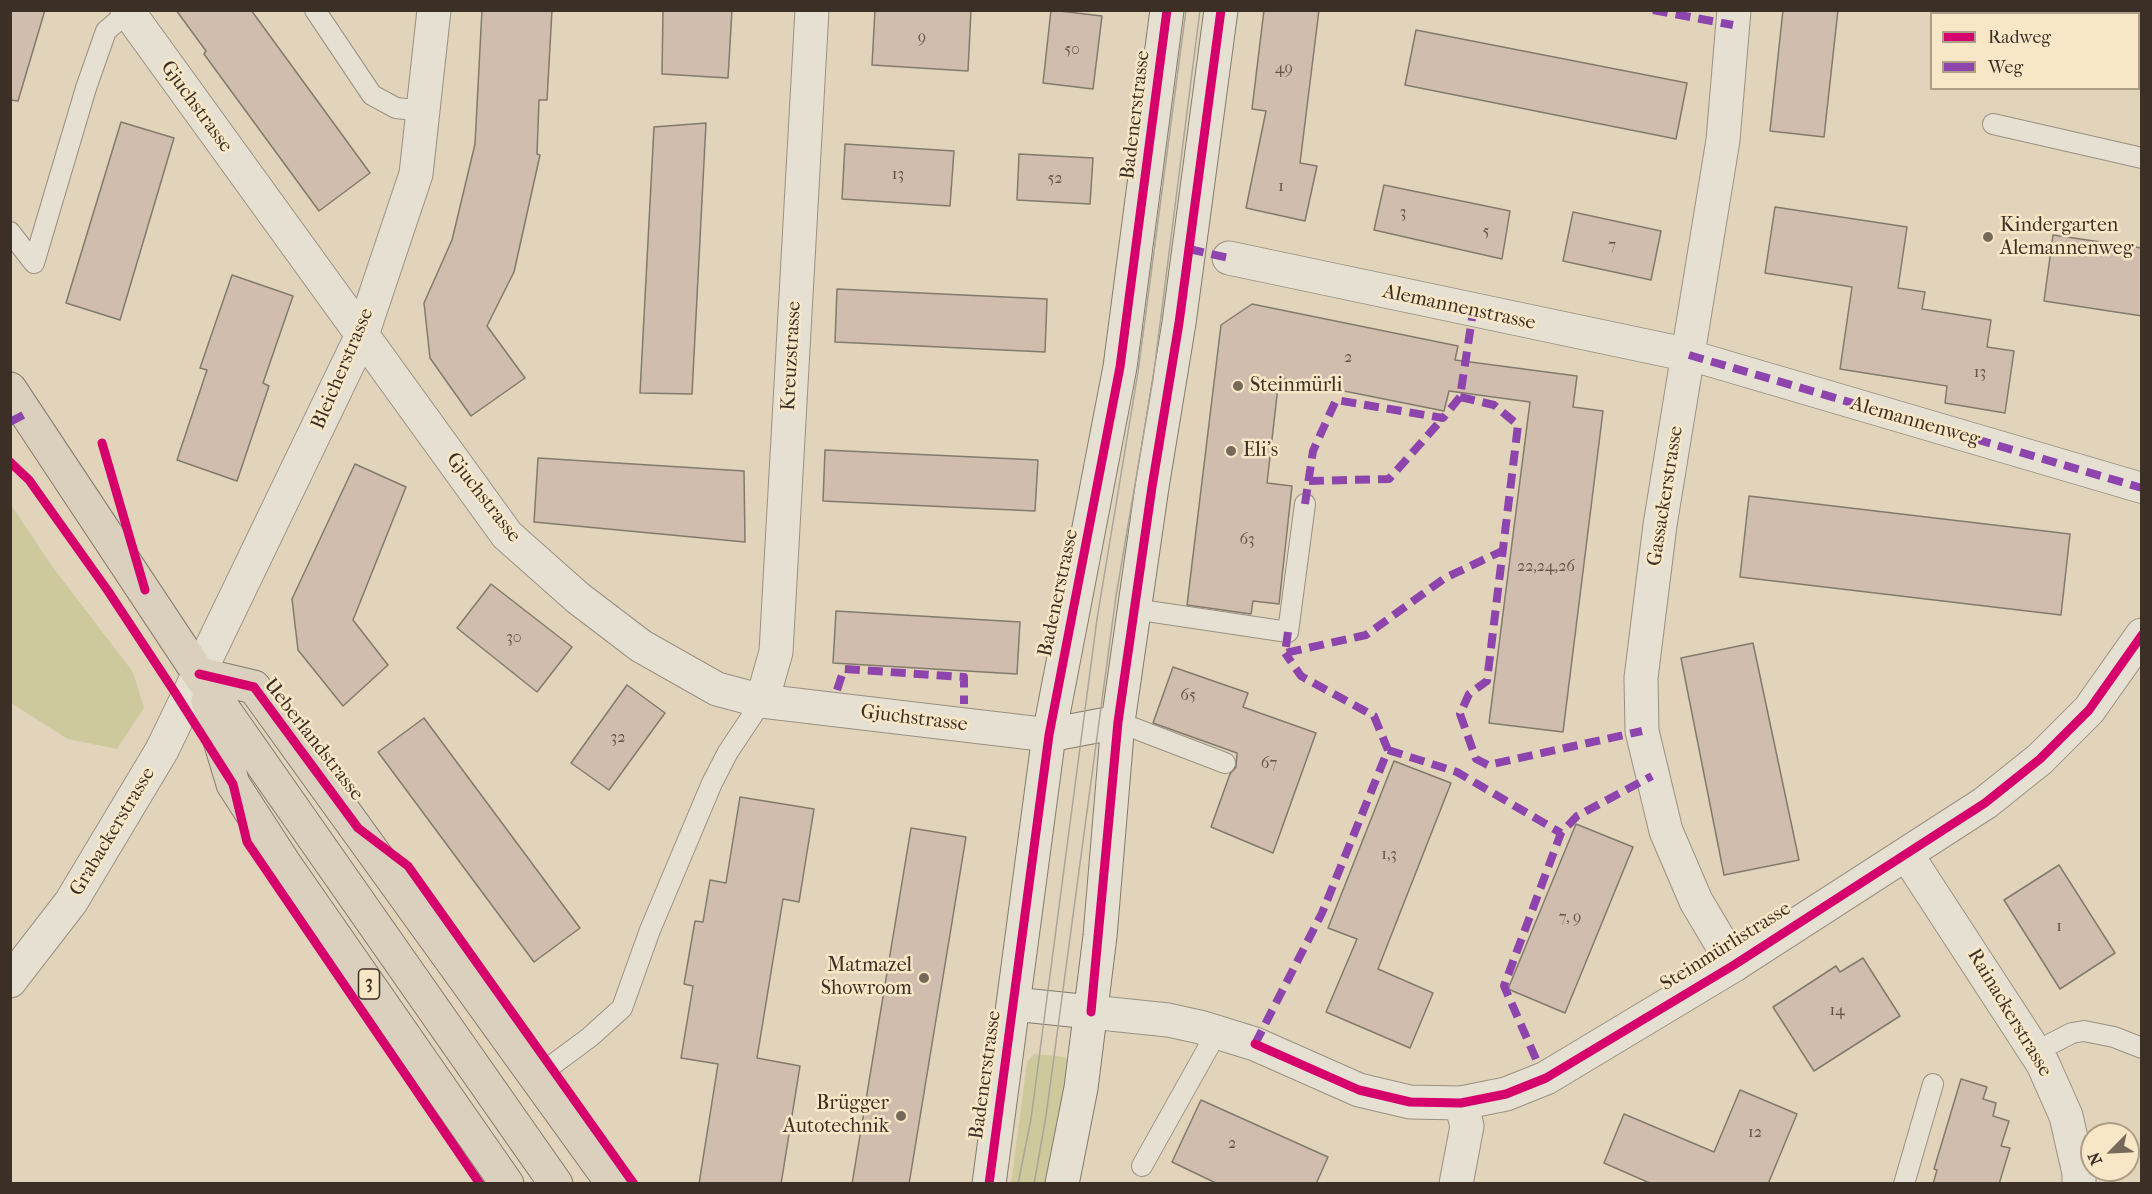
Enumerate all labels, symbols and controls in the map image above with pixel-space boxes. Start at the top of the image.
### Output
legend [1930,12,2140,90]
text: Radweg [1988,27,2051,48]
house number: 9 [918,28,926,48]
house number: 50 [1064,40,1080,60]
street label: Badenerstrasse [1116,49,1156,181]
street label: Gjuchstrasse [155,56,237,158]
text: Weg [1988,57,2023,78]
house number: 49 [1275,59,1293,79]
house number: 13 [892,165,904,185]
house number: 52 [1047,169,1063,189]
house number: 1 [1278,177,1284,197]
house number: 3 [1400,203,1406,223]
place label: Kindergarten Alemannenweg [2000,214,2133,261]
house number: 5 [1483,222,1489,242]
marker: Kindergarten Alemannenweg [1981,230,1995,244]
house number: 7 [1608,236,1616,256]
street label: Alemannenstrasse [1380,280,1538,336]
street label: Kreuzstrasse [777,301,807,411]
street label: Bleicherstrasse [307,305,379,433]
house number: 2 [1344,348,1352,368]
house number: 13 [1974,363,1986,383]
place label: Steinmürli [1250,374,1342,398]
marker: Steinmürli [1231,379,1245,393]
street label: Alemannenweg [1848,392,1982,452]
street label: Gassackerstrasse [1643,424,1689,568]
place label: Eli's [1243,439,1278,463]
marker: Eli's [1224,444,1238,458]
street label: Gjuchstrasse [440,448,526,548]
street label: Badenerstrasse [1034,527,1084,659]
house number: 63 [1239,530,1255,550]
house number: 22,24,26 [1517,557,1575,577]
house number: 30 [506,628,522,648]
street label: Ueberlandstrasse [258,674,368,806]
house number: 65 [1180,686,1196,706]
street label: Gjuchstrasse [859,701,969,737]
house number: 32 [611,728,625,748]
house number: 67 [1261,754,1277,774]
street label: Grabackerstrasse [65,763,161,901]
house number: 1,3 [1381,845,1397,865]
street label: Steinmürlistrasse [1656,897,1796,997]
house number: 7, 9 [1559,908,1581,928]
house number: 1 [2056,917,2062,937]
street label: Rainackerstrasse [1961,945,2057,1081]
place label: Matmazel Showroom [821,954,912,1001]
road number: 3 [358,969,380,999]
marker: Matmazel Showroom [917,971,931,985]
house number: 14 [1829,1001,1845,1021]
street label: Badenerstrasse [965,1009,1007,1141]
place label: Brügger Autotechnik [783,1092,889,1139]
marker: Brügger Autotechnik [894,1109,908,1123]
north arrow [2080,1122,2140,1182]
house number: 12 [1748,1123,1762,1143]
house number: 2 [1228,1134,1236,1154]
text: N [2084,1149,2106,1168]

